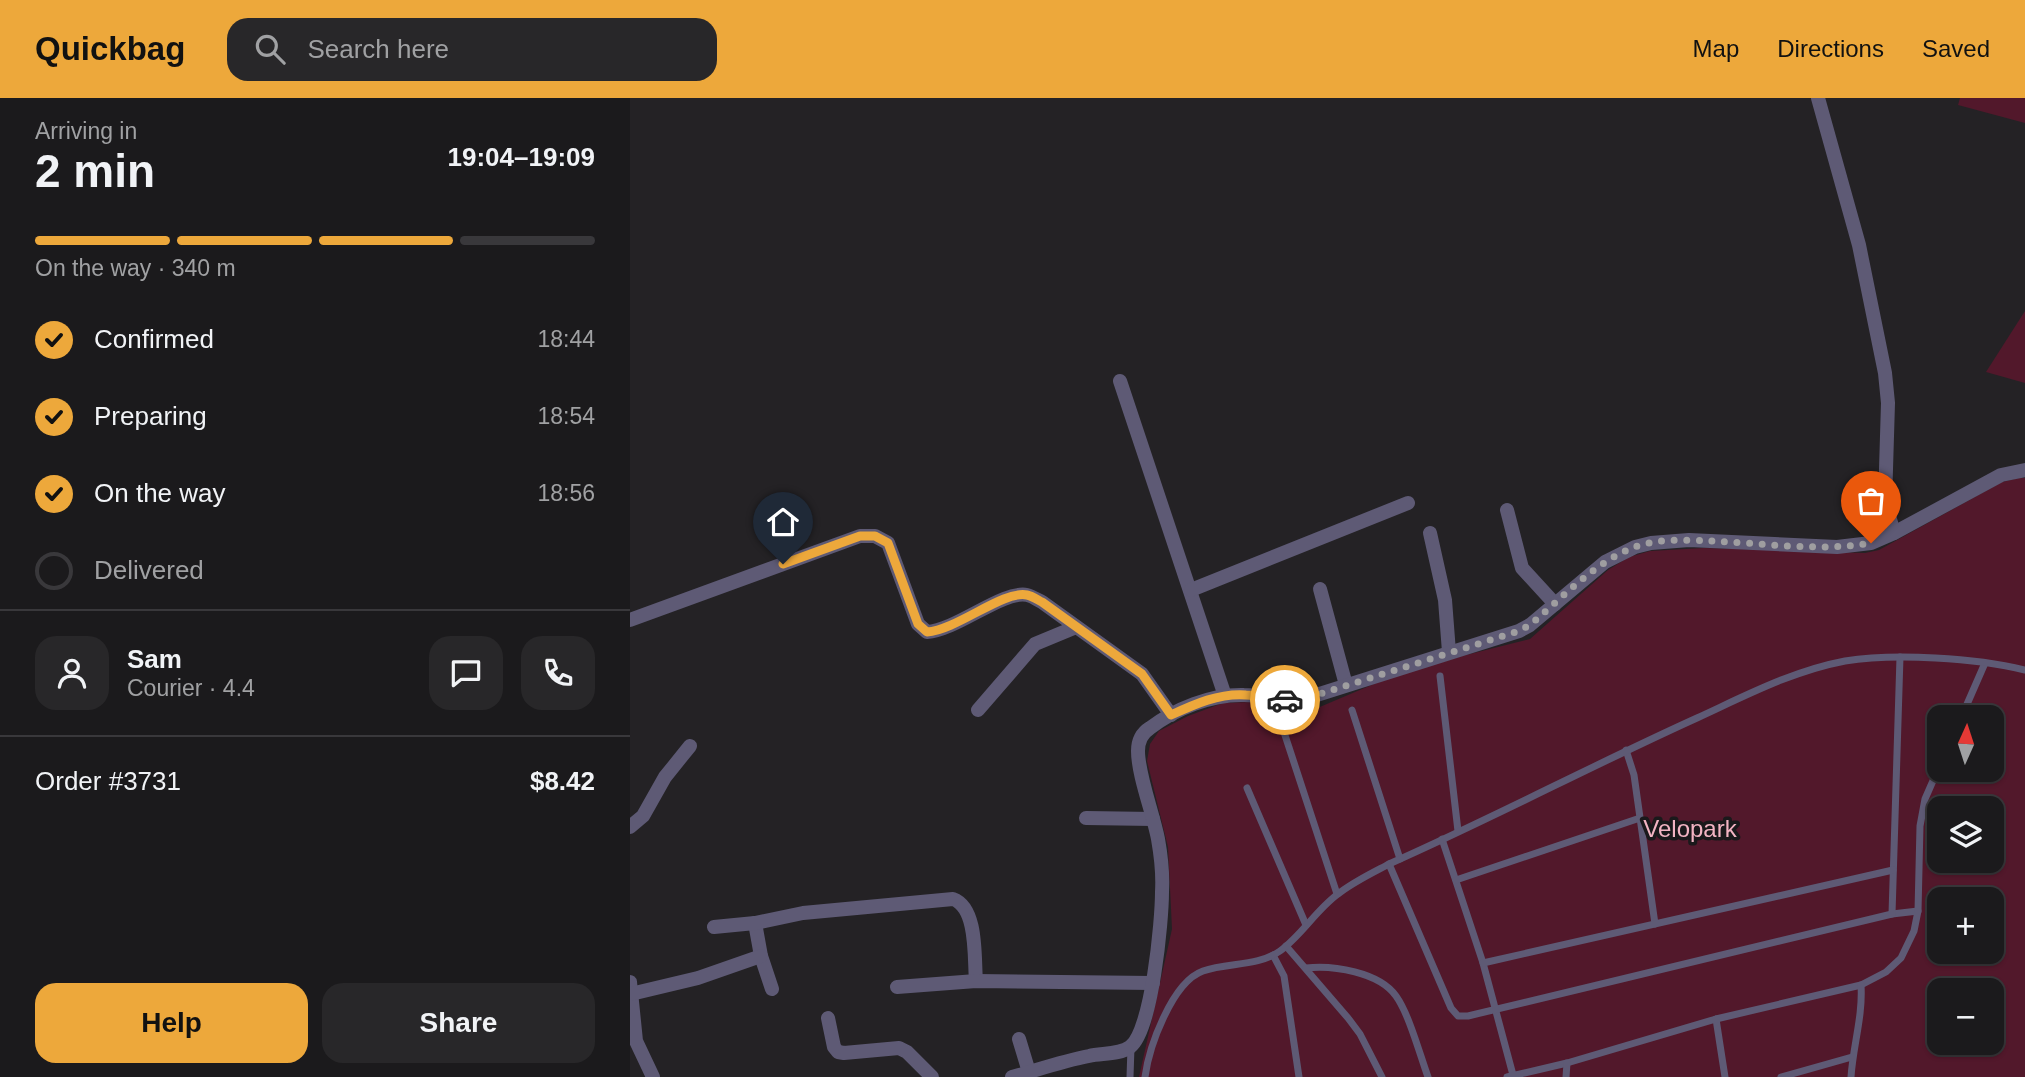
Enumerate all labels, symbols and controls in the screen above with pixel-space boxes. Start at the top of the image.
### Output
search box [227,18,717,81]
text: Quickbag [35,30,185,67]
icon: search [251,30,289,68]
text: Search here [307,34,449,64]
text: Map [1693,35,1739,62]
text: Directions [1777,35,1884,62]
text: Saved [1922,35,1990,62]
text: Arriving in [35,118,137,144]
text: 19:04–19:09 [448,142,595,172]
text: 2 min [35,145,155,197]
text: On the way · 340 m [35,255,236,281]
icon: check [35,321,73,359]
text: Confirmed [94,324,214,354]
text: 18:44 [537,326,595,352]
icon: check [35,398,73,436]
text: Preparing [94,401,207,431]
text: 18:54 [537,403,595,429]
pin [1841,471,1901,543]
icon: check [35,475,73,513]
text: On the way [94,478,226,508]
text: 18:56 [537,480,595,506]
icon: bag [1852,482,1890,520]
pin [753,492,813,564]
icon: home [764,503,802,541]
text: Delivered [94,555,204,585]
button: person [35,636,109,710]
button: chat [429,636,503,710]
button: phone [521,636,595,710]
text: Sam [127,644,182,674]
courier [1250,665,1320,735]
text: Courier · 4.4 [127,675,255,701]
icon: car [1266,681,1304,719]
north arrow [1927,705,2004,782]
map controls [1927,705,2004,1055]
text: Order #3731 [35,766,181,796]
text: $8.42 [530,766,595,796]
button: layers [1927,796,2004,873]
park label: Velopark [1643,815,1738,842]
button: + [1927,887,2004,964]
button: − [1927,978,2004,1055]
button: Help [35,983,308,1063]
button: Share [322,983,595,1063]

